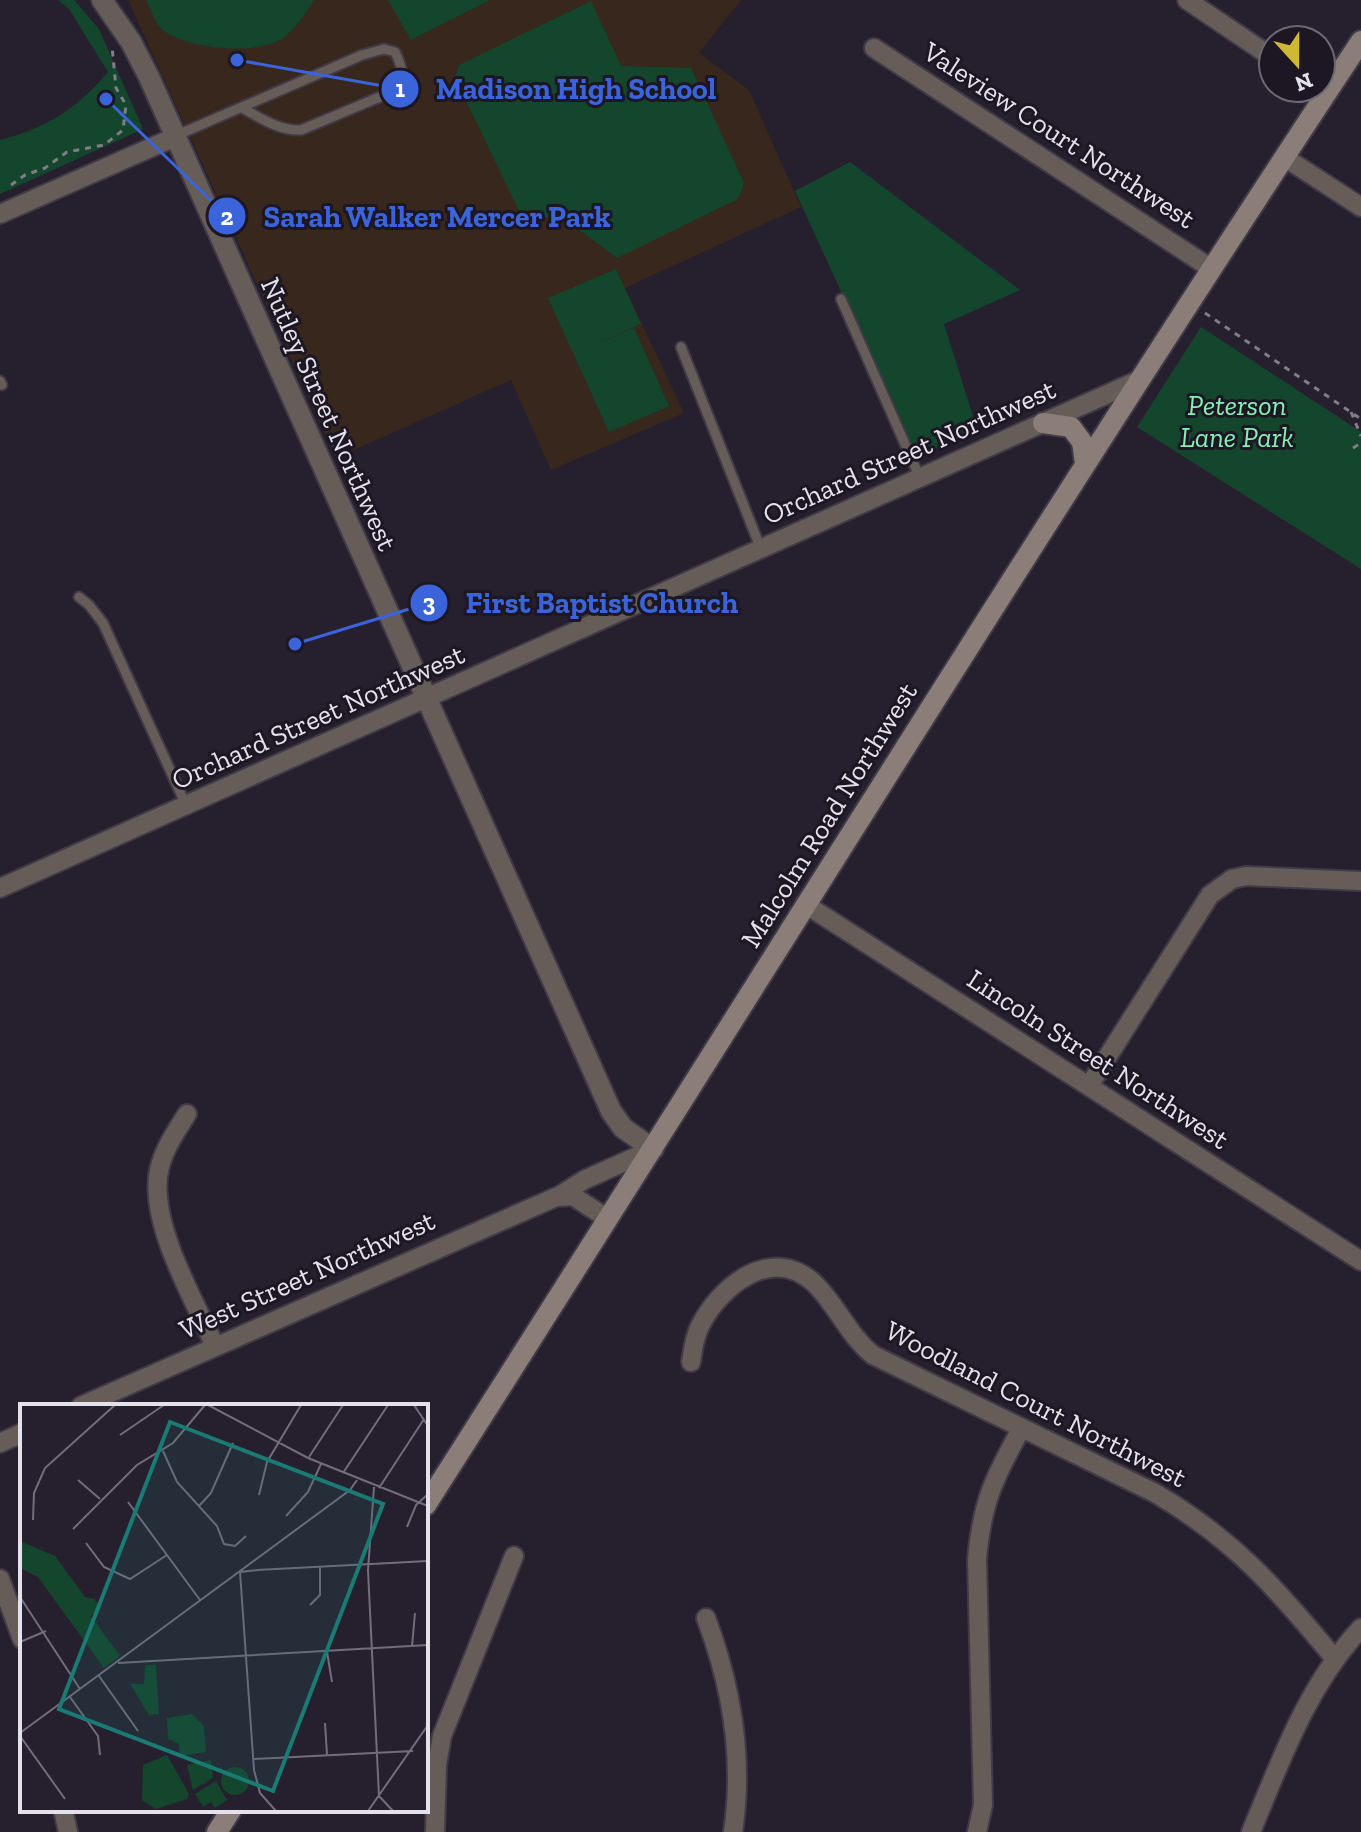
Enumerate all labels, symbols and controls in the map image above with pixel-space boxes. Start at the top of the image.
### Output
north arrow [1257,24,1337,104]
street label: Valeview Court Northwest [916,34,1202,236]
callout: Madison High School [380,62,733,116]
text: N [1291,67,1317,98]
text: Madison High School [436,71,717,107]
text: 1 [395,74,405,103]
callout: Sarah Walker Mercer Park [207,189,628,243]
text: Sarah Walker Mercer Park [263,199,611,235]
text: 2 [221,202,234,231]
street label: Nutley Street Northwest [254,273,404,556]
street label: Orchard Street Northwest [758,372,1061,531]
park label: Peterson Lane Park [1180,389,1294,454]
callout: First Baptist Church [409,576,754,630]
text: First Baptist Church [466,585,739,621]
text: 3 [423,588,436,617]
street label: Orchard Street Northwest [167,637,470,796]
street label: Malcolm Road Northwest [734,676,924,953]
street label: Lincoln Street Northwest [961,962,1235,1156]
street label: West Street Northwest [174,1204,440,1346]
street label: Woodland Court Northwest [880,1314,1192,1495]
inset map [20,1404,428,1812]

